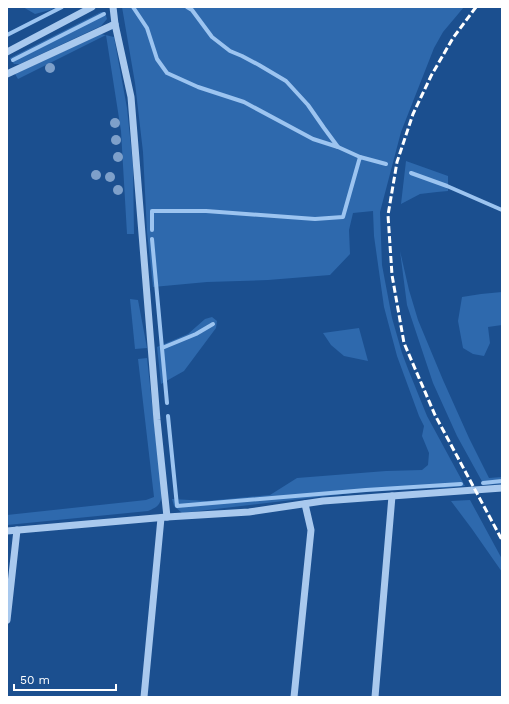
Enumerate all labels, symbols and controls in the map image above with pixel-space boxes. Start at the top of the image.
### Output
scale bar [14,666,116,692]
text: 50 m [20,673,50,687]

